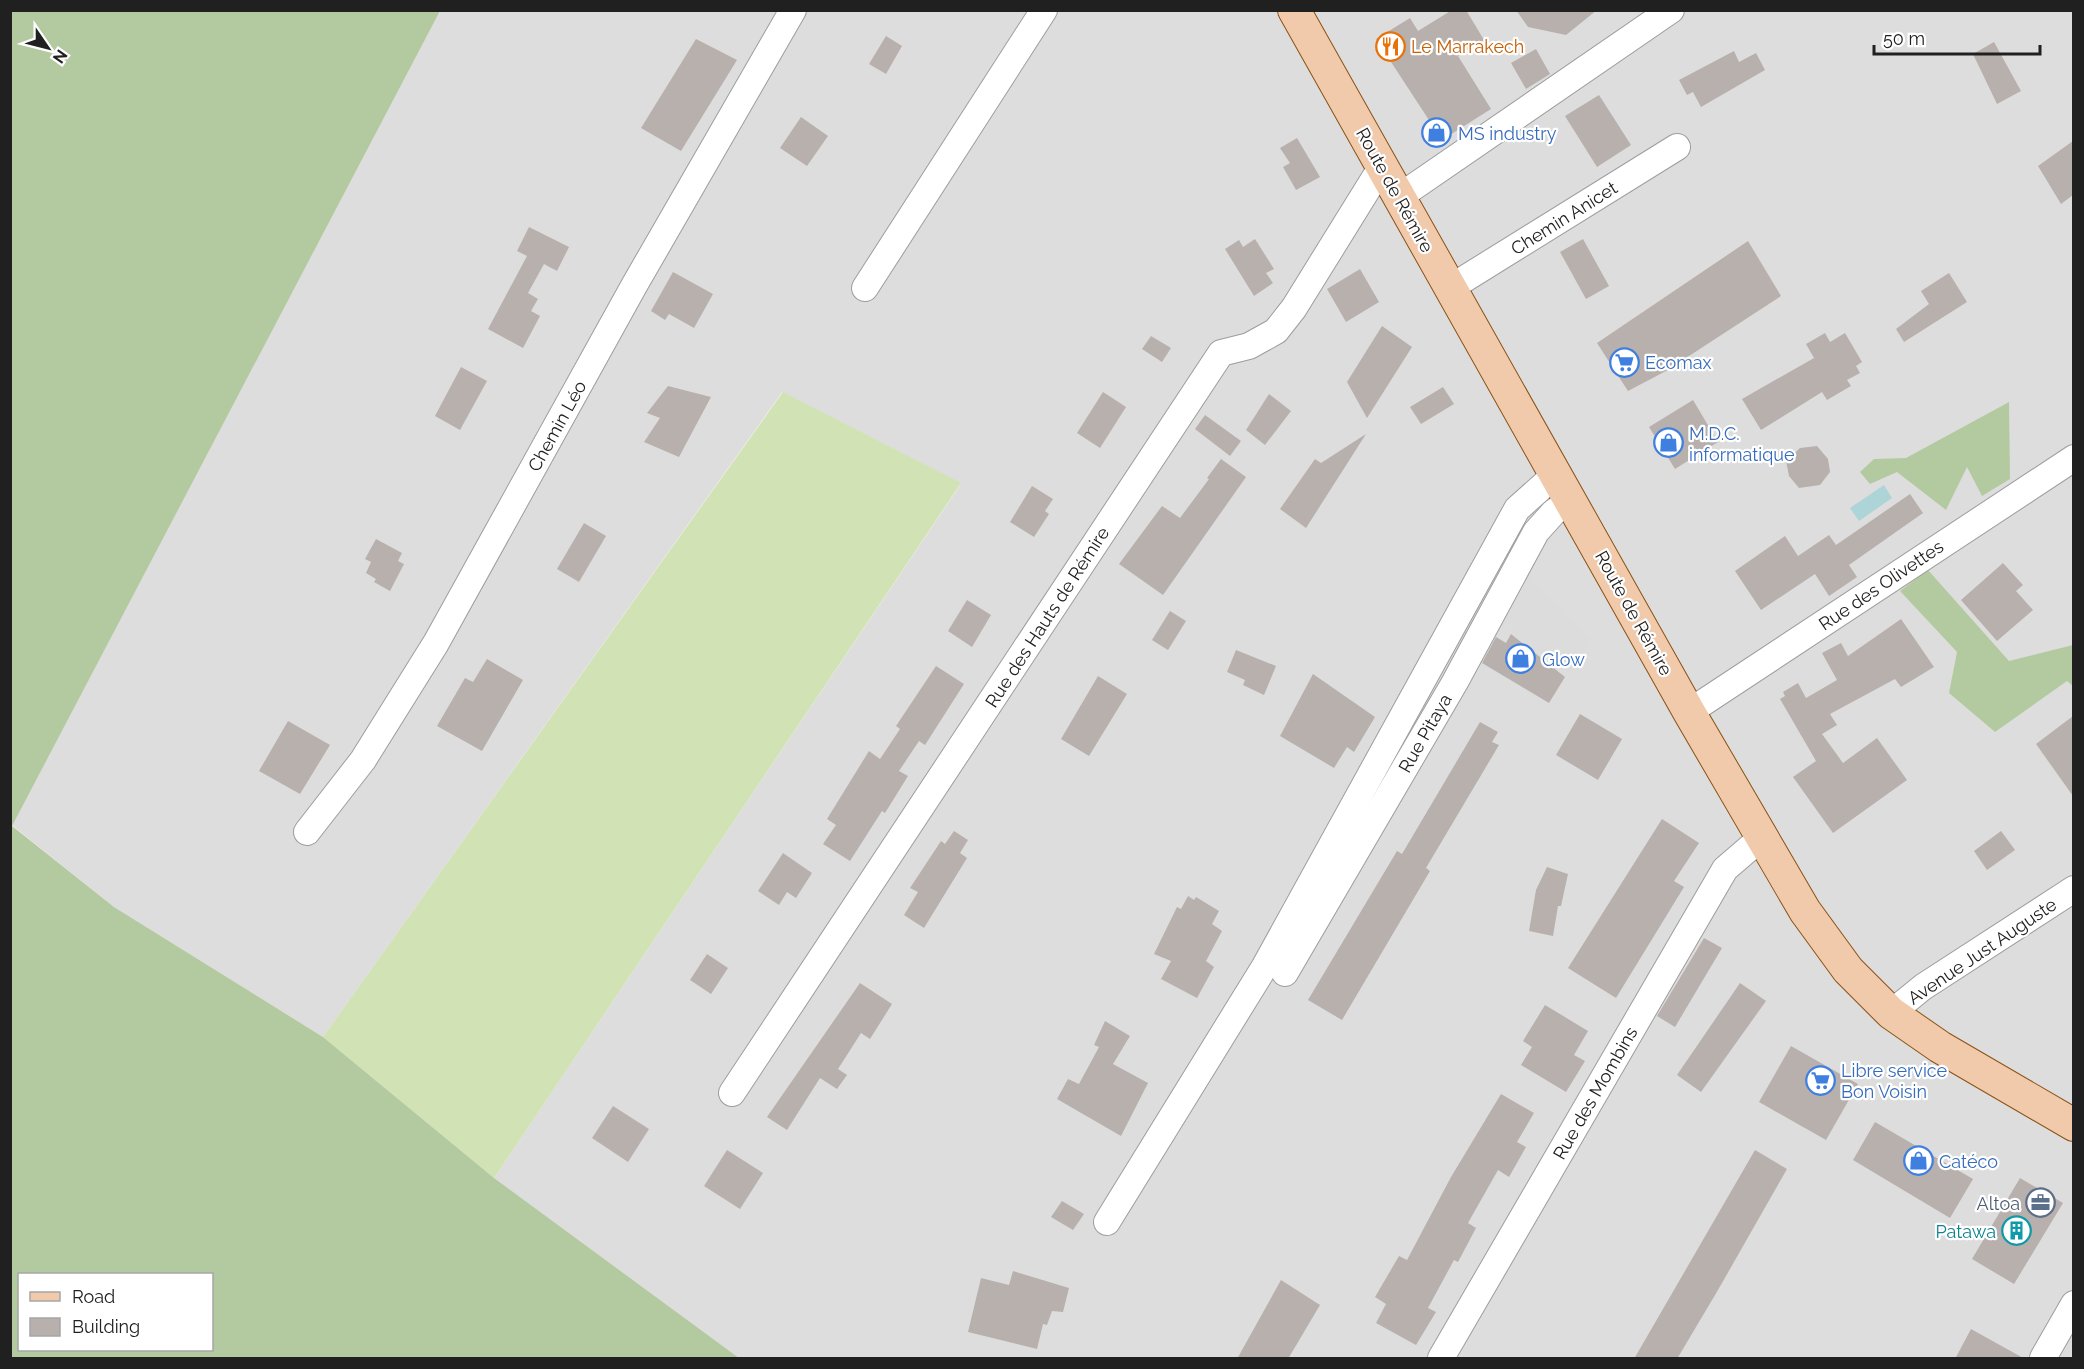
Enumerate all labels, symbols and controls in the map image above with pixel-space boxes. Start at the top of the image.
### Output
north arrow [18,18,78,78]
scale bar [1874,18,2040,56]
text: 50 m [1883,28,1925,49]
restaurant icon: Le Marrakech [1374,30,1406,62]
place label: Le Marrakech [1411,36,1524,57]
text: N [49,46,71,67]
shop icon: MS industry [1421,117,1453,149]
place label: MS industry [1458,123,1557,144]
street label: Route de Rémire [1352,124,1438,256]
street label: Chemin Anicet [1507,177,1621,259]
supermarket icon: Ecomax [1608,346,1640,378]
place label: Ecomax [1645,352,1712,373]
street label: Chemin Léo [523,377,591,475]
place label: M.D.C. informatique [1689,423,1795,465]
shop icon: M.D.C. informatique [1652,427,1684,459]
street label: Rue des Hauts de Rémire [981,522,1113,711]
street label: Rue des Olivettes [1815,535,1948,634]
street label: Route de Rémire [1591,547,1677,679]
shop icon: Glow [1505,643,1537,675]
place label: Glow [1542,649,1585,670]
street label: Rue Pitaya [1394,690,1456,776]
street label: Avenue Just Auguste [1904,893,2061,1009]
street label: Rue des Mombins [1549,1023,1642,1163]
place label: Libre service Bon Voisin [1841,1060,1948,1102]
supermarket icon: Libre service Bon Voisin [1804,1064,1836,1096]
shop icon: Catéco [1902,1145,1934,1177]
place label: Catéco [1939,1151,1998,1172]
office icon: Altoa [2025,1187,2057,1219]
place label: Altoa [1977,1193,2020,1214]
building icon: Patawa [2001,1215,2033,1247]
place label: Patawa [1935,1221,1996,1242]
legend [18,1273,213,1351]
text: Road [72,1286,115,1307]
text: Building [72,1316,140,1337]

